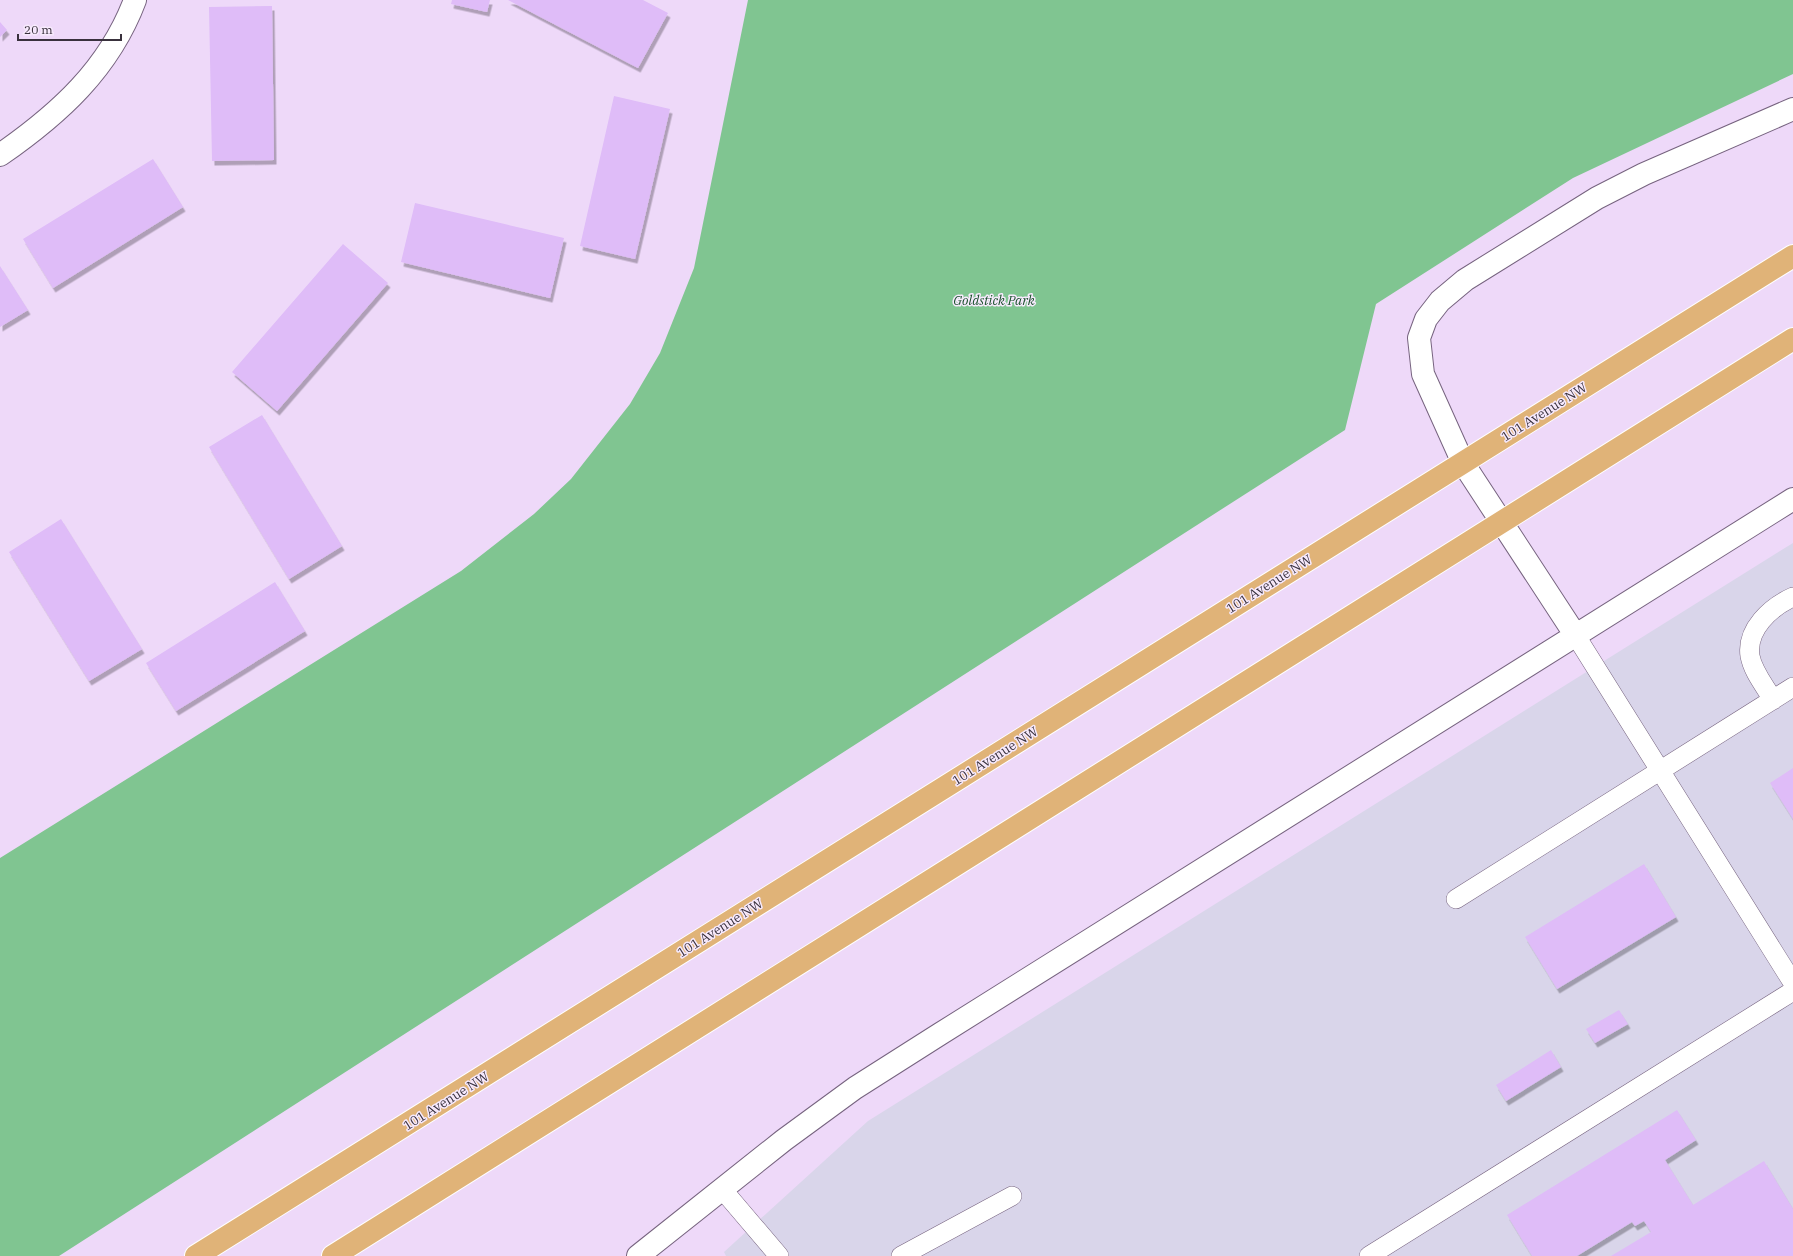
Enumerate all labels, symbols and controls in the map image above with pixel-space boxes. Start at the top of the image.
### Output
scale bar [18,16,121,42]
text: 20 m [24,22,53,37]
park label: Goldstick Park [953,292,1035,309]
street label: 101 Avenue NW [1498,379,1590,445]
street label: 101 Avenue NW [1223,551,1315,617]
street label: 101 Avenue NW [949,723,1041,789]
street label: 101 Avenue NW [674,895,766,961]
street label: 101 Avenue NW [400,1068,492,1134]

